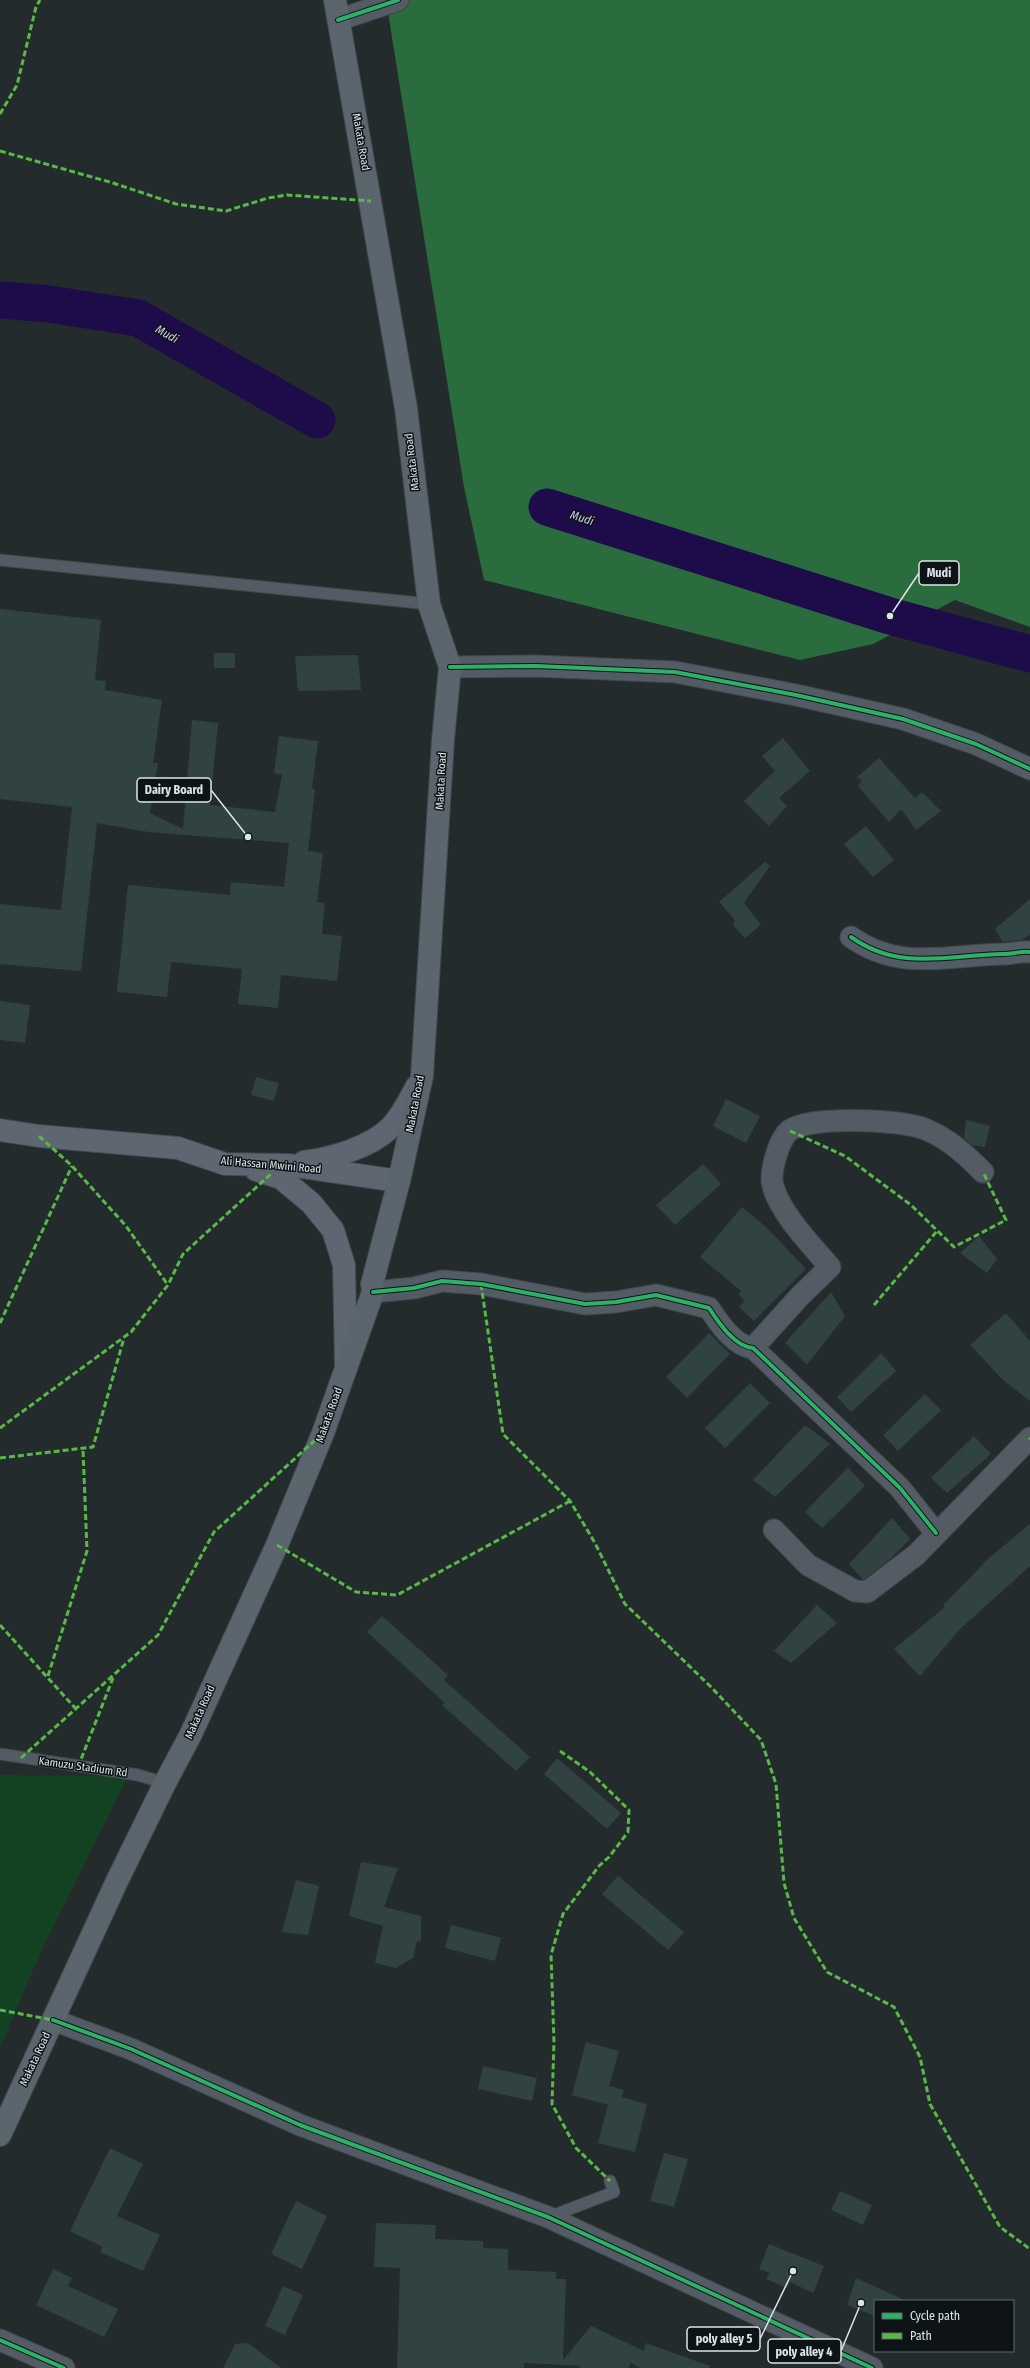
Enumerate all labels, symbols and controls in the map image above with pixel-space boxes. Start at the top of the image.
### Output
street label: Makata Road [350,112,372,172]
water label: Mudi [153,322,181,346]
street label: Makata Road [402,432,422,492]
water label: Mudi [568,508,596,528]
callout: Mudi [919,561,959,585]
text: Mudi [927,566,951,580]
street label: Makata Road [433,752,449,810]
callout: Dairy Board [137,778,211,802]
text: Dairy Board [145,783,203,797]
street label: Makata Road [403,1074,427,1134]
street label: Ali Hassan Mwini Road [220,1154,322,1176]
street label: Makata Road [313,1386,345,1444]
street label: Makata Road [182,1683,218,1741]
street label: Kamuzu Stadium Rd [38,1754,128,1780]
street label: Makata Road [17,2030,53,2088]
legend [874,2300,1014,2352]
text: Cycle path [910,2309,960,2323]
callout: poly alley 5 [687,2327,760,2351]
text: Path [910,2329,932,2343]
text: poly alley 5 [696,2332,752,2346]
callout: poly alley 4 [768,2339,841,2363]
text: poly alley 4 [776,2345,833,2359]

